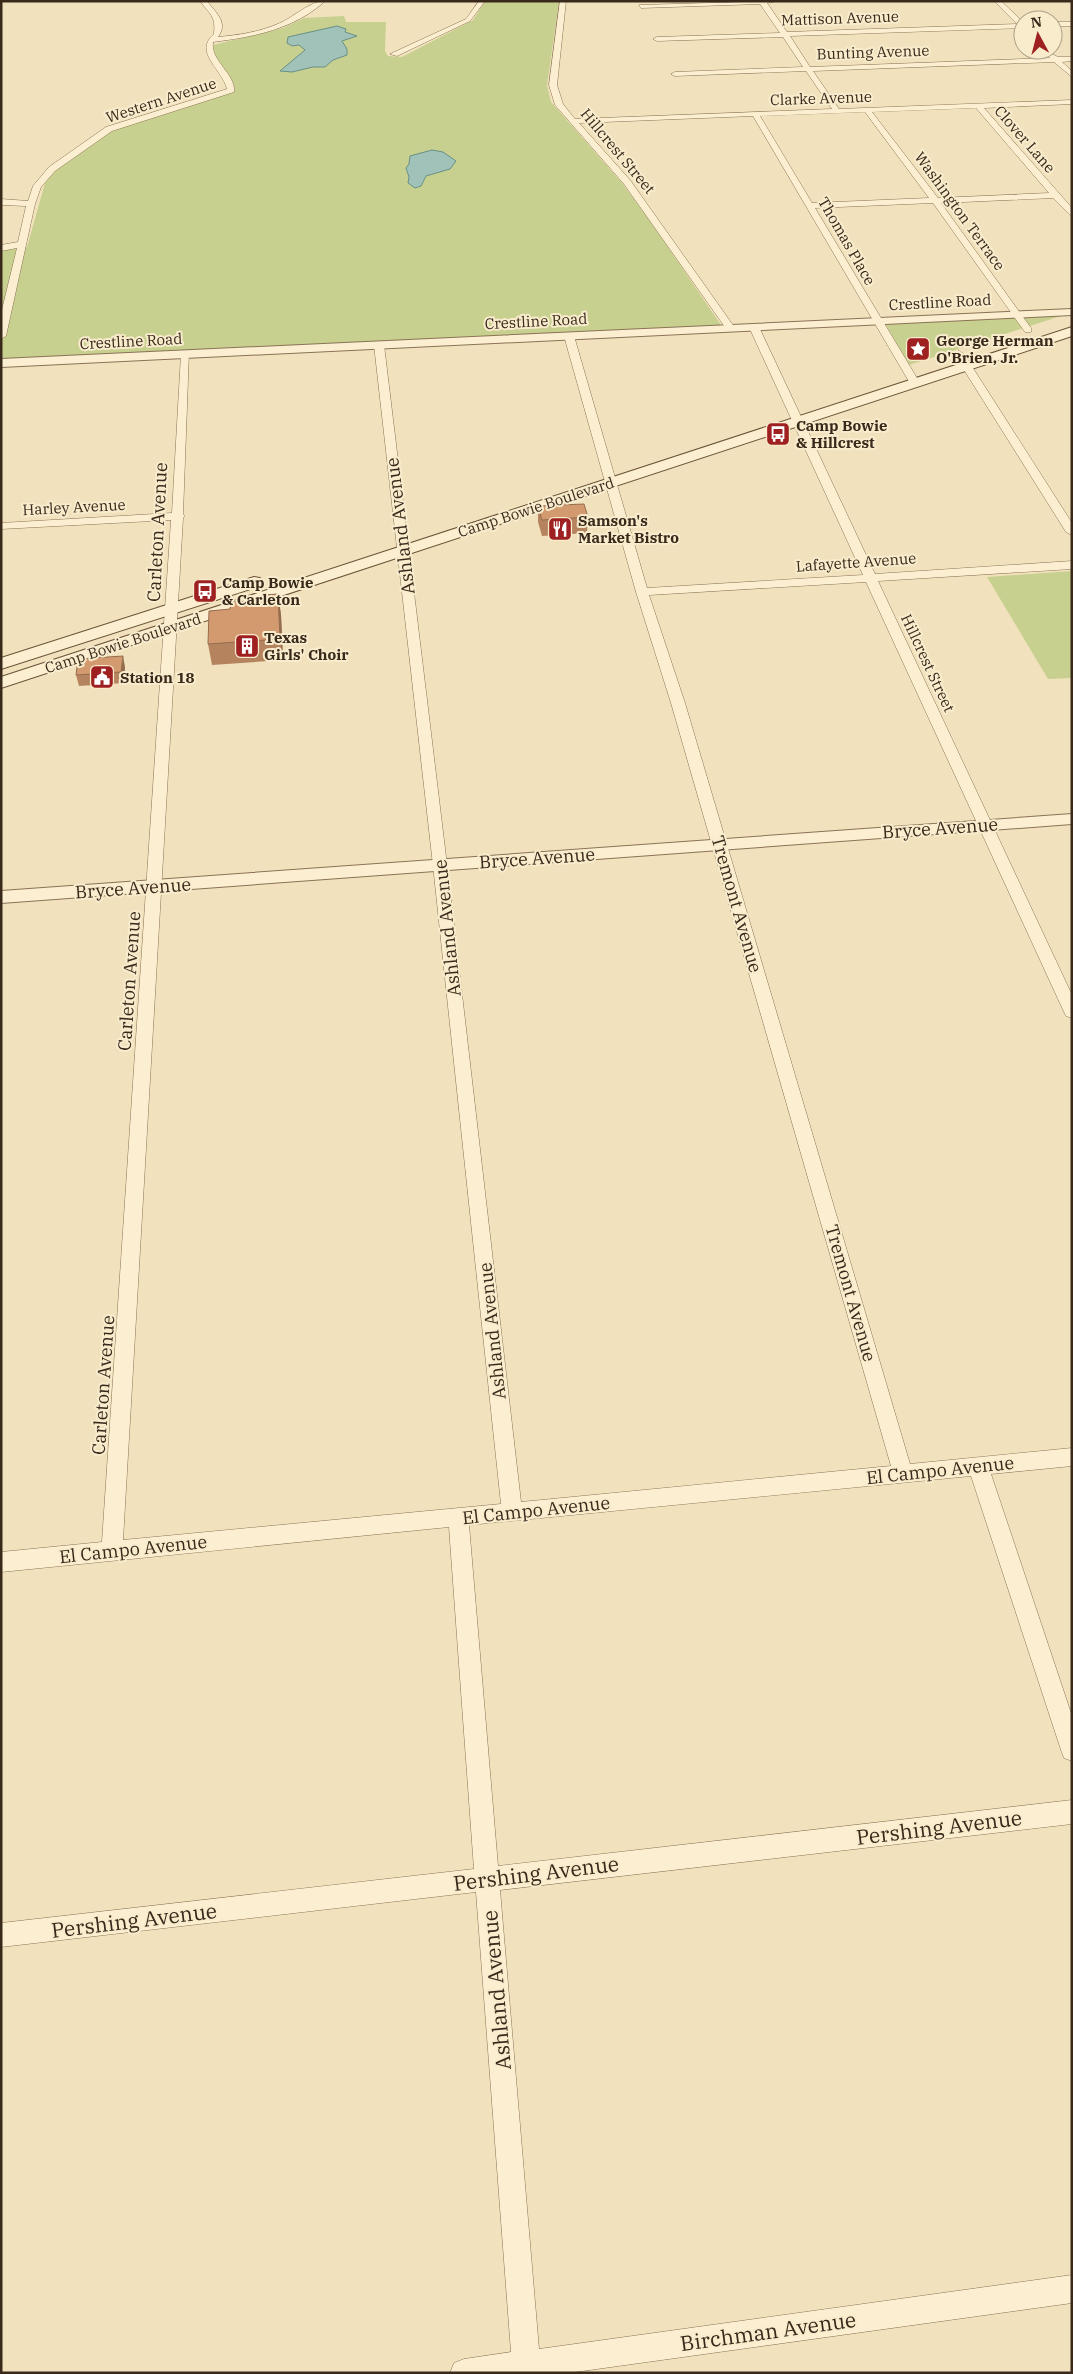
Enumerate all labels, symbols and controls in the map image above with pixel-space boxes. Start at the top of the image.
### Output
street label: Mattison Avenue [781,6,899,30]
north arrow [1013,10,1063,60]
text: N [1030,12,1043,32]
street label: Bunting Avenue [816,41,930,63]
street label: Western Avenue [103,73,219,127]
street label: Clarke Avenue [770,87,872,109]
street label: Clover Lane [991,101,1059,177]
street label: Hillcrest Street [577,104,659,198]
street label: Washington Terrace [911,148,1009,274]
street label: Thomas Place [814,194,880,288]
street label: Crestline Road [888,290,992,314]
street label: Crestline Road [484,309,588,333]
street label: Crestline Road [79,329,183,353]
place label: George Herman O'Brien, Jr. [936,331,1054,367]
place icon: George Herman O'Brien, Jr. [905,336,931,362]
place label: Camp Bowie & Hillcrest [796,416,887,452]
bus stop icon: Camp Bowie & Hillcrest [765,421,791,447]
street label: Ashland Avenue [380,456,420,596]
street label: Carleton Avenue [142,462,172,602]
street label: Camp Bowie Boulevard [455,473,617,541]
street label: Harley Avenue [22,495,126,519]
place label: Samson's Market Bistro [578,511,679,547]
restaurant icon: Samson's Market Bistro [547,516,573,542]
street label: Lafayette Avenue [795,548,917,576]
place label: Camp Bowie & Carleton [222,573,313,609]
bus stop icon: Camp Bowie & Carleton [192,578,218,604]
street label: Camp Bowie Boulevard [42,609,204,677]
street label: Hillcrest Street [897,611,959,715]
place label: Texas Girls' Choir [264,628,349,664]
building icon: Texas Girls' Choir [234,633,260,659]
public building icon: Station 18 [89,664,115,690]
place label: Station 18 [120,668,195,687]
street label: Bryce Avenue [881,812,999,844]
street label: Tremont Avenue [706,833,768,975]
street label: Bryce Avenue [478,842,596,874]
street label: Ashland Avenue [428,858,466,998]
street label: Bryce Avenue [74,872,192,904]
street label: Carleton Avenue [113,910,145,1052]
street label: Tremont Avenue [820,1222,882,1364]
street label: Ashland Avenue [473,1261,511,1401]
street label: Carleton Avenue [87,1314,119,1456]
street label: El Campo Avenue [865,1451,1015,1489]
street label: El Campo Avenue [461,1491,611,1529]
street label: El Campo Avenue [58,1530,208,1568]
street label: Pershing Avenue [855,1803,1023,1851]
street label: Pershing Avenue [452,1849,620,1897]
street label: Pershing Avenue [50,1896,218,1944]
street label: Ashland Avenue [475,1909,517,2071]
street label: Birchman Avenue [678,2305,858,2357]

